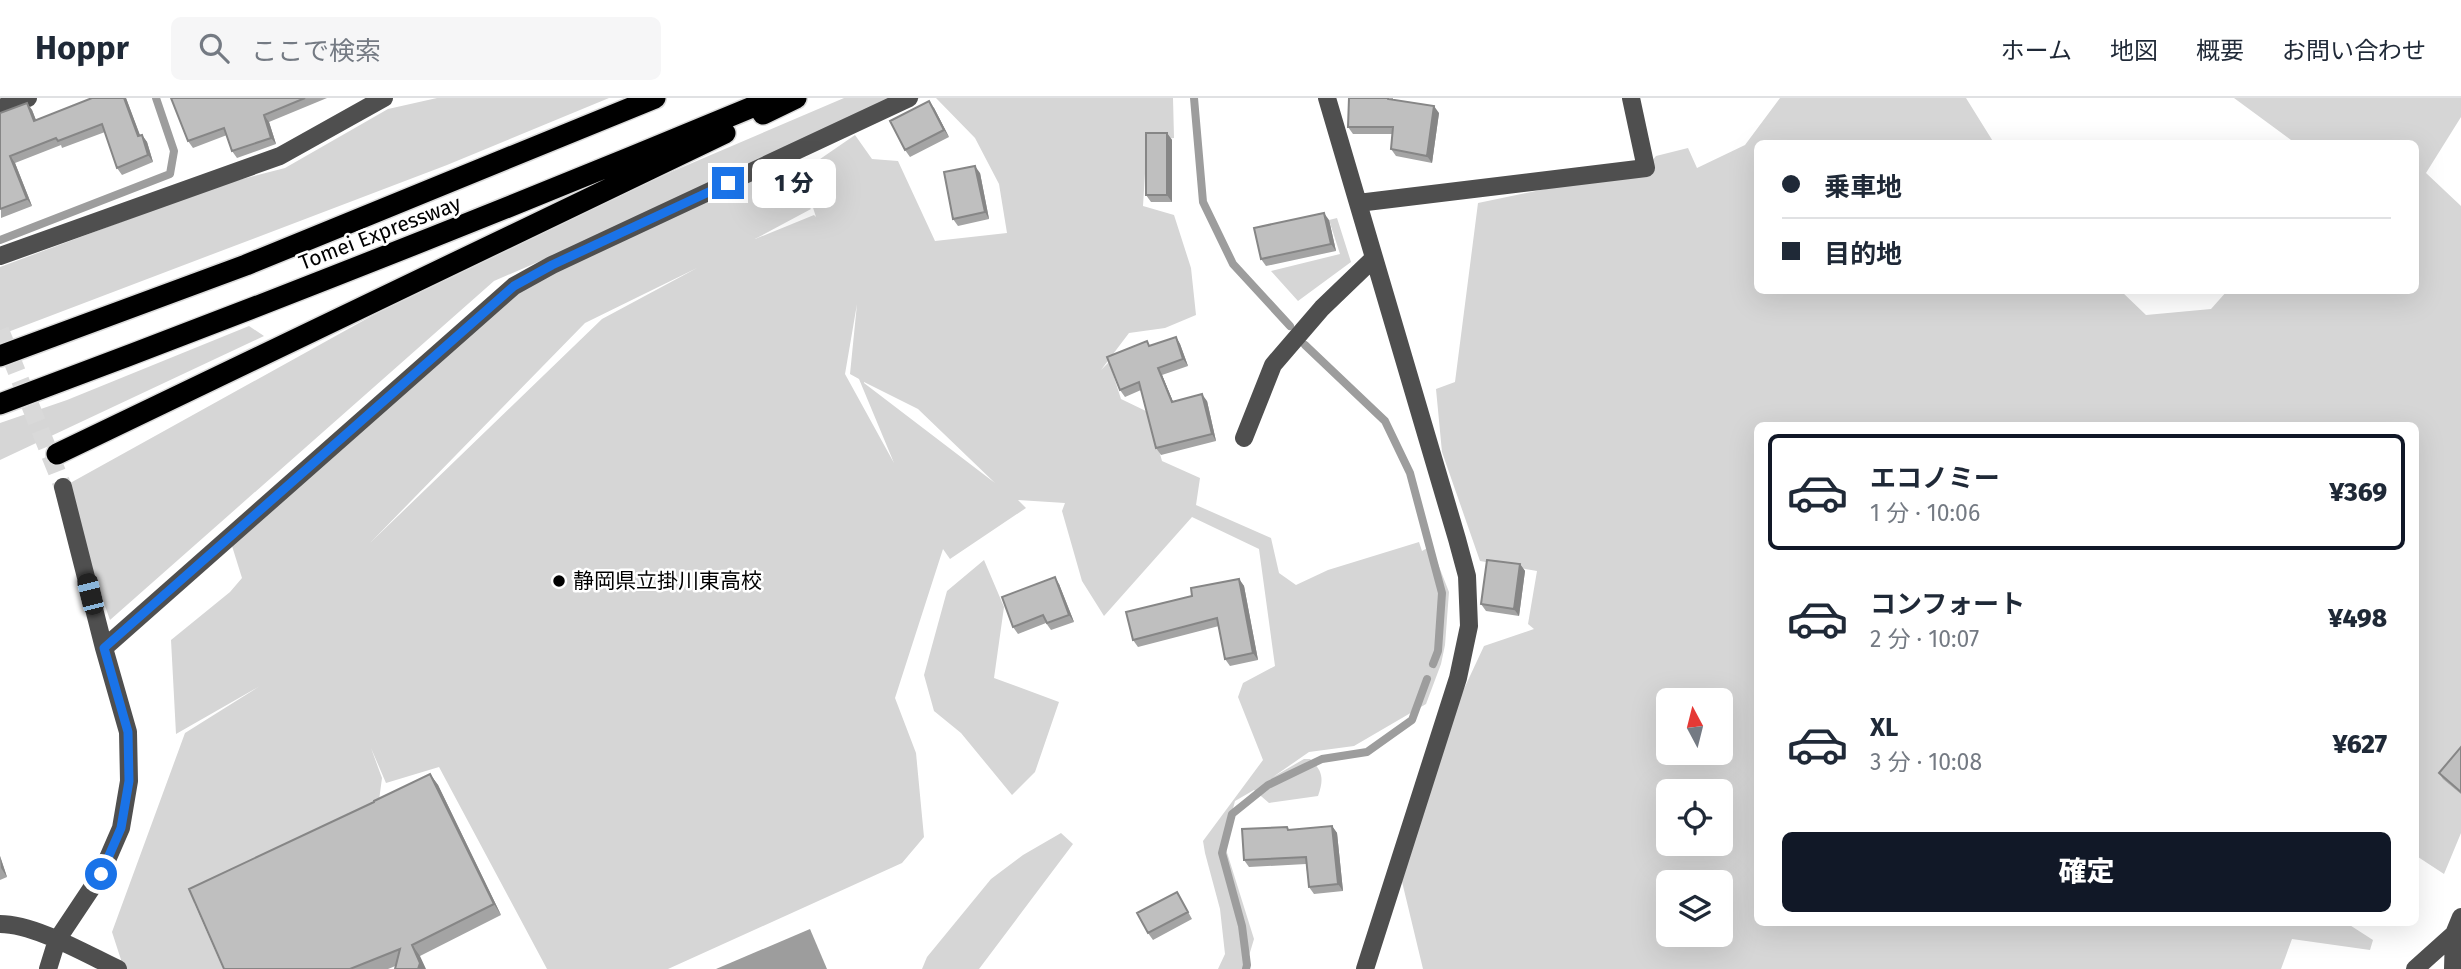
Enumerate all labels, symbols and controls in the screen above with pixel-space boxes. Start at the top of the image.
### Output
search box [171,17,661,80]
text: Hoppr [35,28,129,68]
icon: search [195,29,233,67]
text: ここで検索 [251,36,381,67]
text: ホーム [2001,37,2072,65]
text: 地図 [2110,37,2158,65]
text: 概要 [2196,37,2244,65]
text: お問い合わせ [2282,37,2426,65]
callout: 1 分 [752,158,836,208]
route end [712,167,744,199]
text: 1 分 [774,169,814,197]
text: 乗車地 [1824,172,1902,203]
street label: Tomei Expressway [295,190,465,276]
text: 目的地 [1824,239,1902,270]
icon: car [1786,461,1849,524]
text: エコノミー [1870,463,2000,494]
text: ¥369 [2329,477,2387,508]
text: 1 分 · 10:06 [1870,499,1980,527]
place label: 静岡県立掛川東高校 [573,568,762,594]
car [75,571,106,617]
marker: 静岡県立掛川東高校 [551,573,567,589]
icon: car [1786,587,1849,650]
text: コンフォート [1870,589,2025,620]
text: ¥498 [2328,603,2387,634]
text: 2 分 · 10:07 [1870,625,1979,653]
north arrow [1656,688,1732,765]
map controls [1656,688,1733,947]
text: XL [1870,712,1898,743]
icon: car [1786,713,1849,776]
text: ¥627 [2333,729,2387,760]
text: 3 分 · 10:08 [1870,748,1982,776]
button: locate [1656,779,1733,856]
button: 確定 [1782,832,2391,912]
route start [85,858,117,890]
button: layers [1656,870,1733,947]

